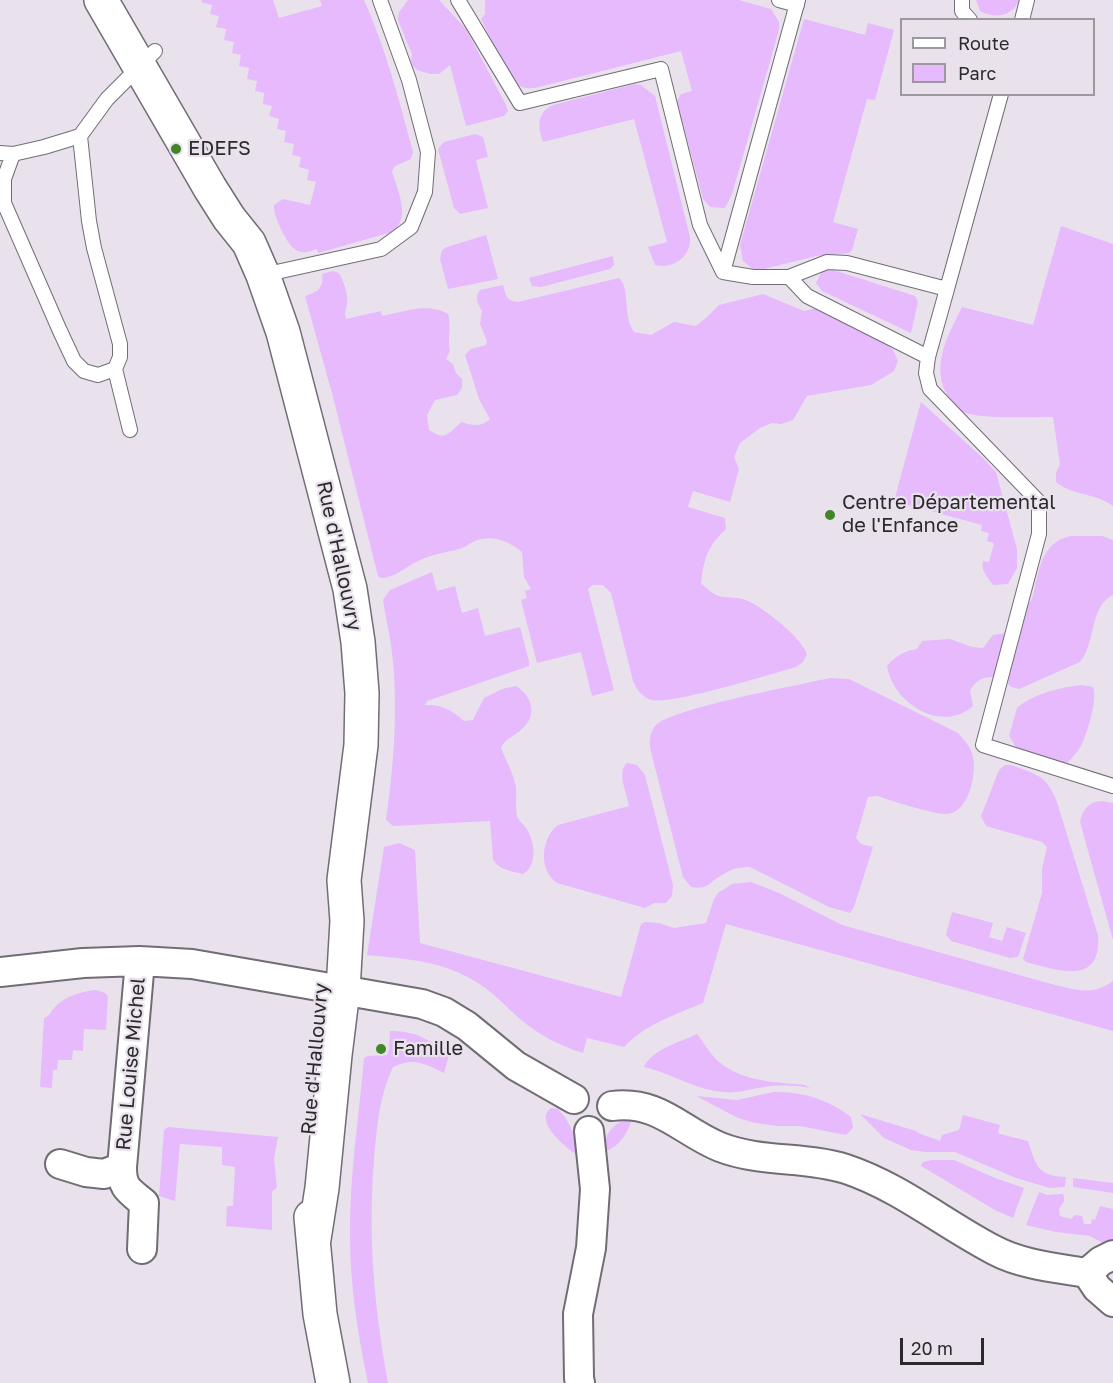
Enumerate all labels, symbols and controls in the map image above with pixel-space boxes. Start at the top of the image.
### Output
legend [900,18,1095,96]
text: Route [958,32,1009,54]
text: Parc [958,62,996,84]
place label: EDEFS [188,137,251,161]
marker: EDEFS [169,142,183,156]
street label: Rue d'Hallouvry [311,479,367,633]
place label: Centre Départemental de l'Enfance [842,491,1056,538]
marker: Centre Départemental de l'Enfance [823,508,837,522]
street label: Rue Louise Michel [111,977,151,1151]
street label: Rue d'Hallouvry [296,982,334,1136]
place label: Famille [393,1037,463,1061]
marker: Famille [374,1042,388,1056]
scale bar [903,1326,987,1364]
text: 20 m [911,1337,953,1359]

